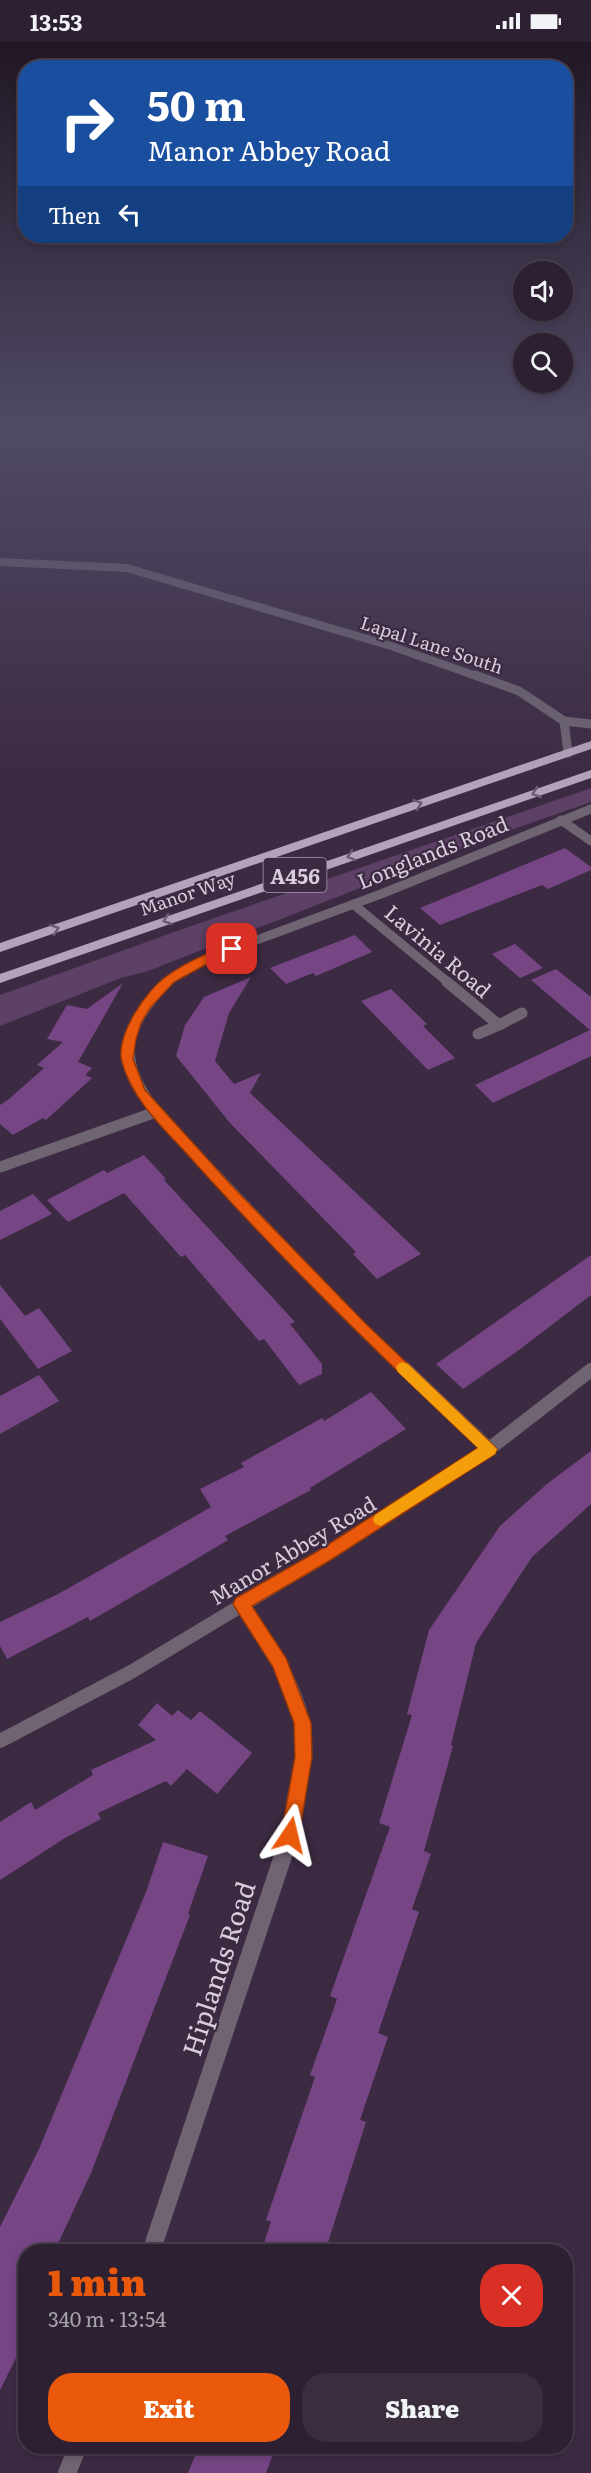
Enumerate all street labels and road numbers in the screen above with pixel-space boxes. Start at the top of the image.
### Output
street label: Lapal Lane South [357,608,507,680]
street label: Longlands Road [352,807,512,895]
road number: A456 [264,858,326,892]
street label: Manor Way [135,864,239,922]
street label: Lavinia Road [379,896,499,1004]
street label: Manor Abbey Road [203,1487,381,1611]
street label: Hiplands Road [170,1876,264,2060]

